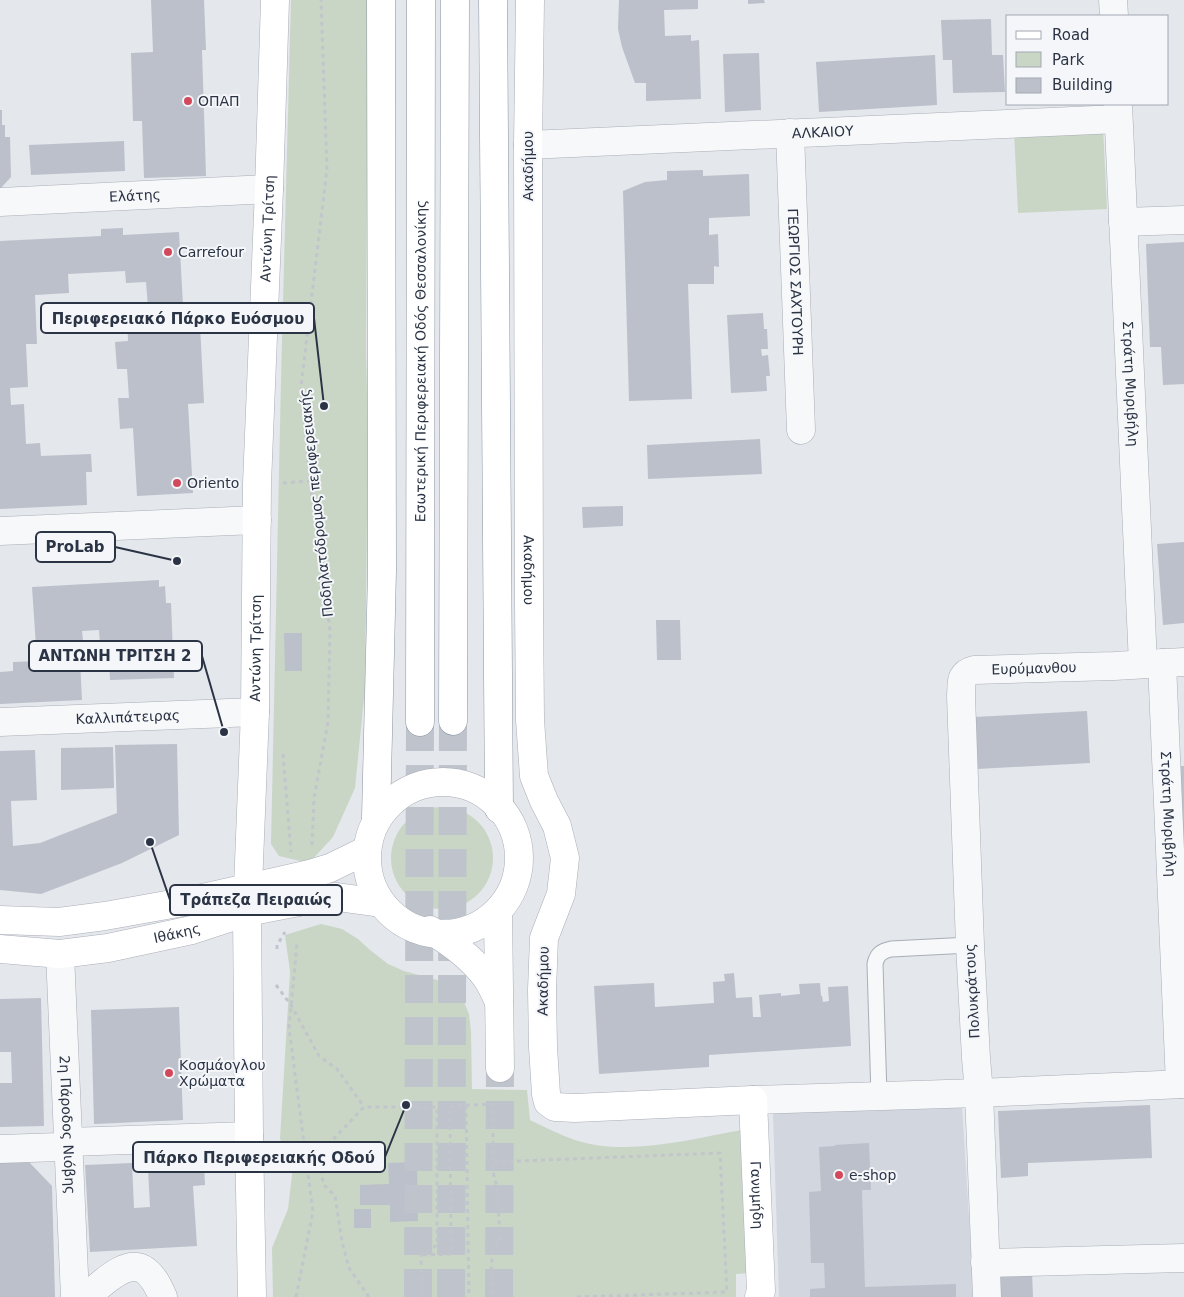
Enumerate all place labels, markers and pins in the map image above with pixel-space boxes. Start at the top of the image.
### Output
place label: ΟΠΑΠ [198,93,240,109]
marker: ΟΠΑΠ [182,95,194,107]
place label: Carrefour [178,244,244,260]
marker: Carrefour [162,246,174,258]
callout: Περιφερειακό Πάρκο Ευόσμου [41,303,314,333]
place label: Oriento [187,475,239,491]
marker: Oriento [171,477,183,489]
callout: ProLab [36,532,115,562]
callout: ΑΝΤΩΝΗ ΤΡΙΤΣΗ 2 [29,641,202,671]
callout: Τράπεζα Πειραιώς [170,885,342,915]
place label: Κοσμάογλου Χρώματα [179,1057,266,1089]
marker: Κοσμάογλου Χρώματα [163,1067,175,1079]
callout: Πάρκο Περιφερειακής Οδού [133,1142,385,1172]
place label: e-shop [849,1167,896,1183]
marker: e-shop [833,1169,845,1181]

